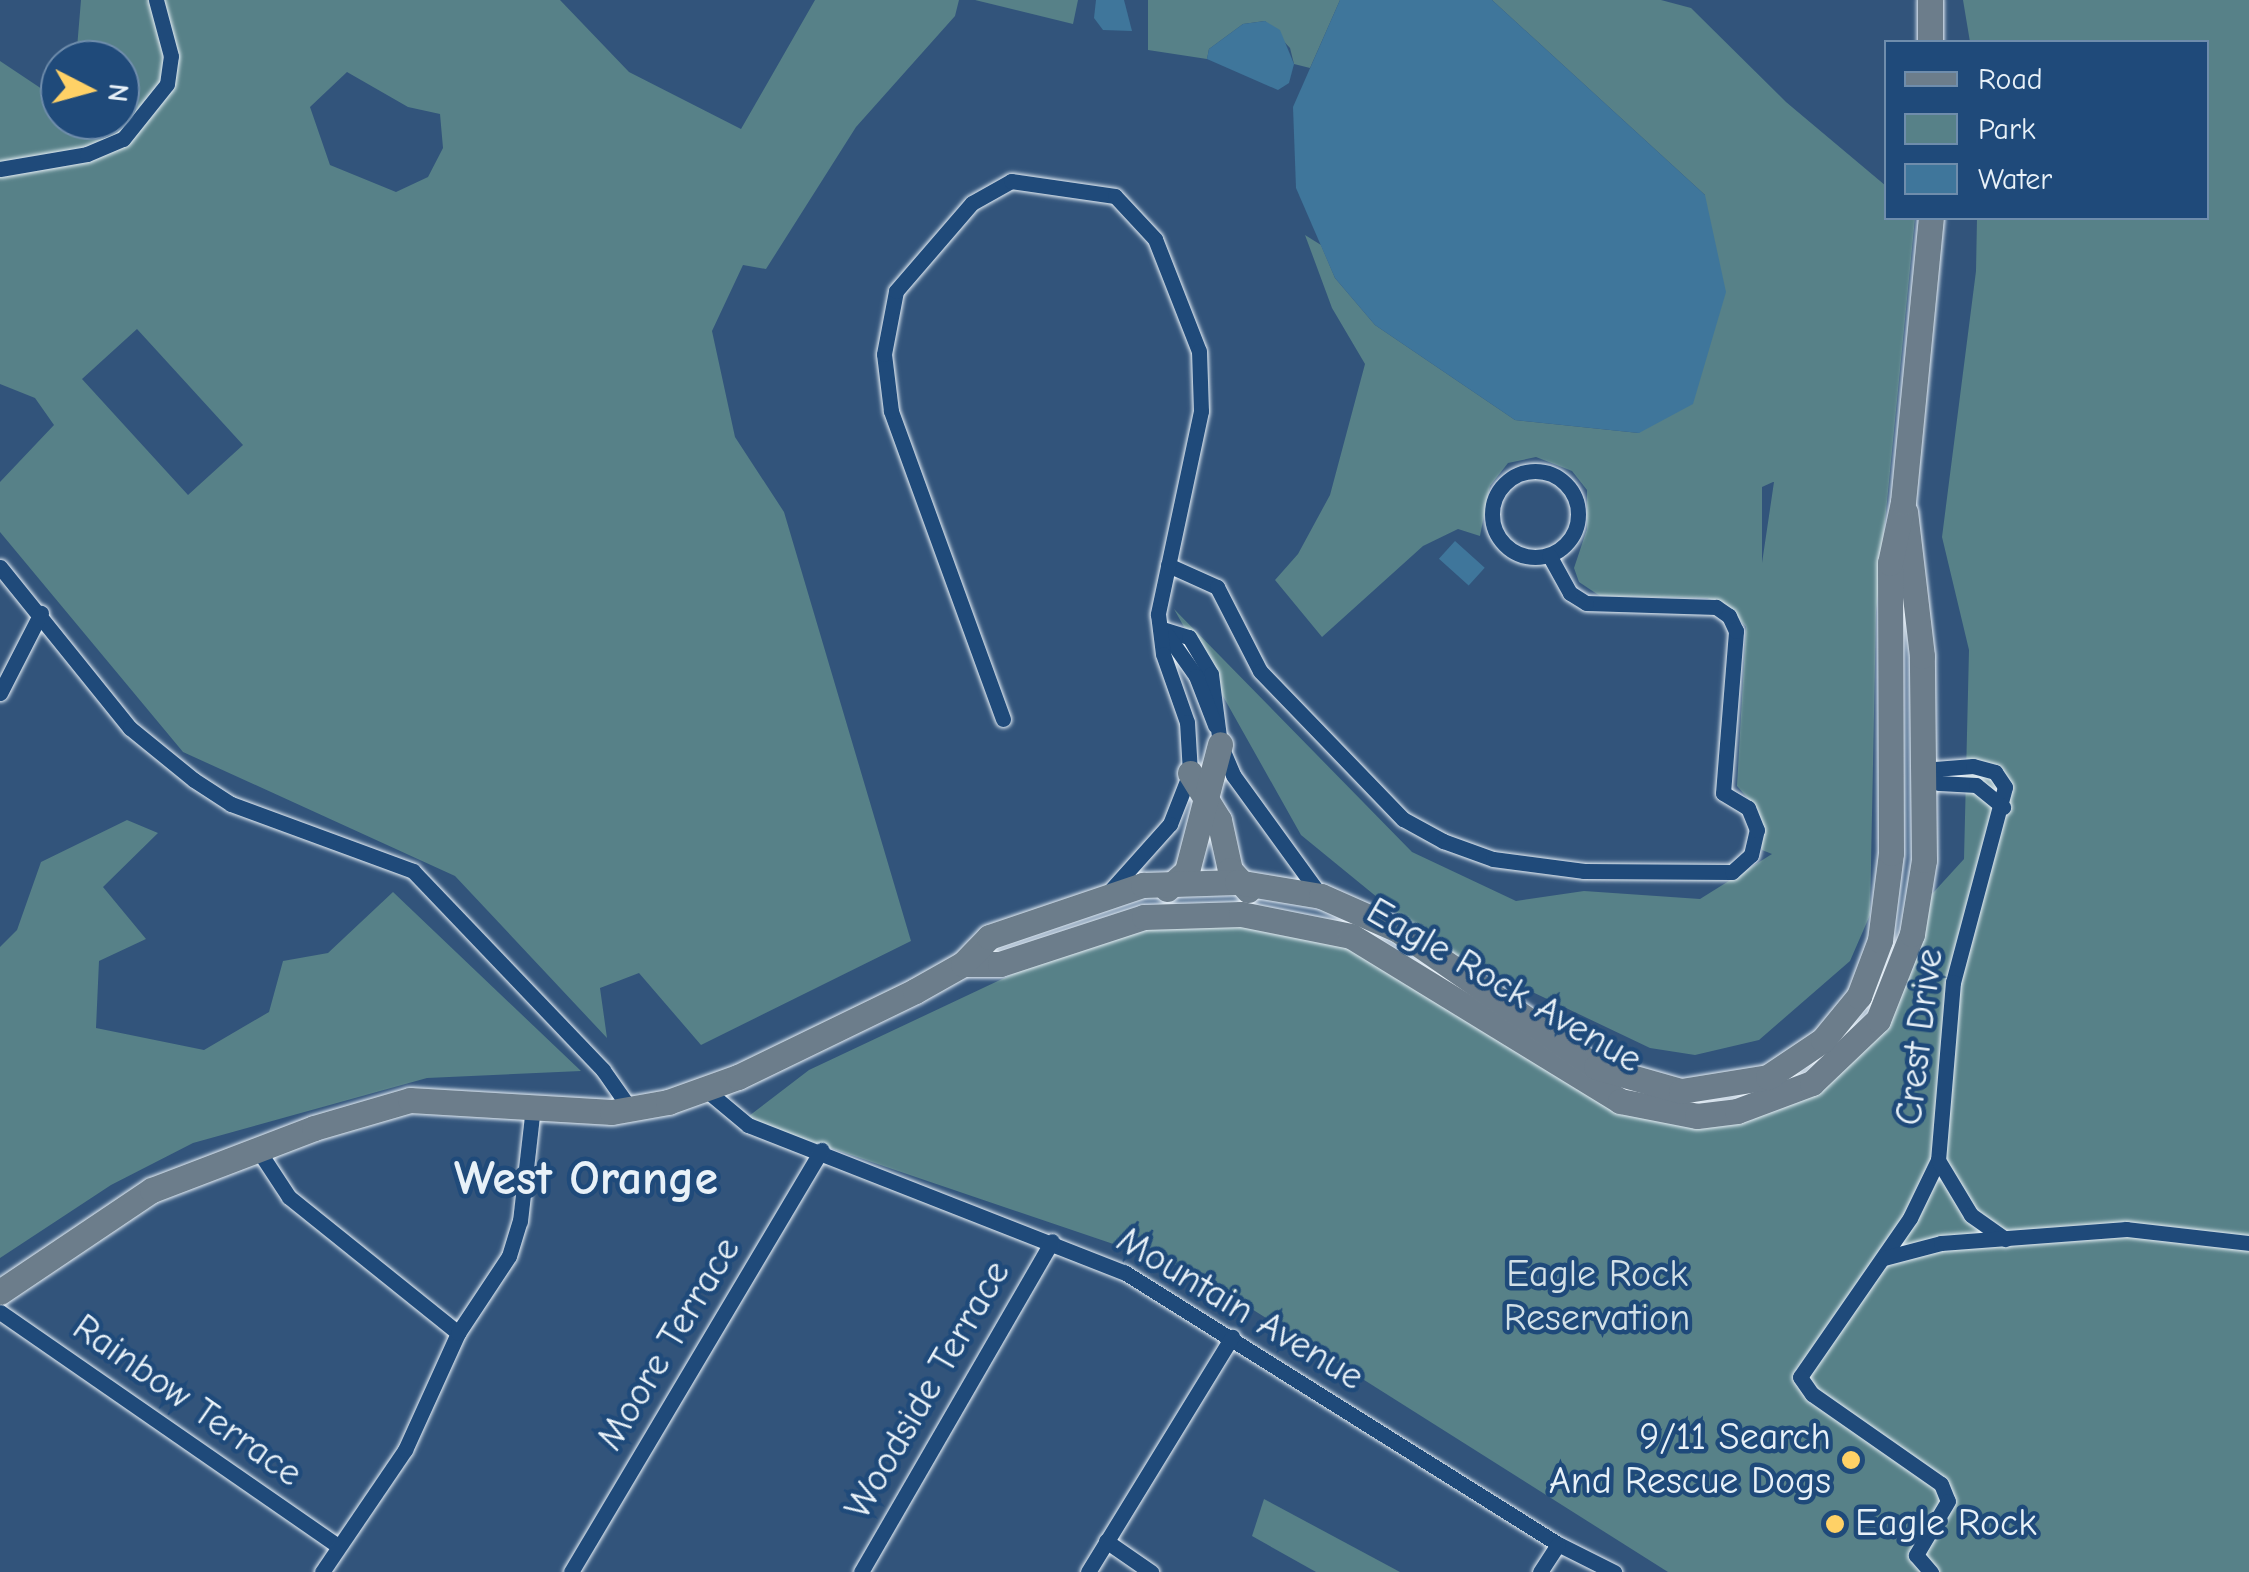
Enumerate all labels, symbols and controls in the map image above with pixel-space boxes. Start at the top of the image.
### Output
north arrow [40,40,140,140]
legend [1884,40,2209,220]
text: Road [1978,62,2043,97]
text: N [101,82,135,104]
text: Park [1978,112,2035,147]
text: Water [1978,162,2052,197]
street label: Eagle Rock Avenue [1358,889,1650,1083]
street label: Crest Drive [1887,946,1953,1128]
district label: West Orange [454,1150,718,1208]
street label: Mountain Avenue [1108,1217,1372,1401]
street label: Moore Terrace [588,1229,750,1459]
park label: Eagle Rock Reservation [1504,1252,1690,1342]
street label: Woodside Terrace [836,1253,1020,1527]
street label: Rainbow Terrace [64,1305,310,1497]
place label: 9/11 Search And Rescue Dogs [1549,1415,1831,1505]
marker: 9/11 Search And Rescue Dogs [1840,1449,1862,1471]
place label: Eagle Rock [1855,1501,2037,1547]
marker: Eagle Rock [1824,1513,1846,1535]

